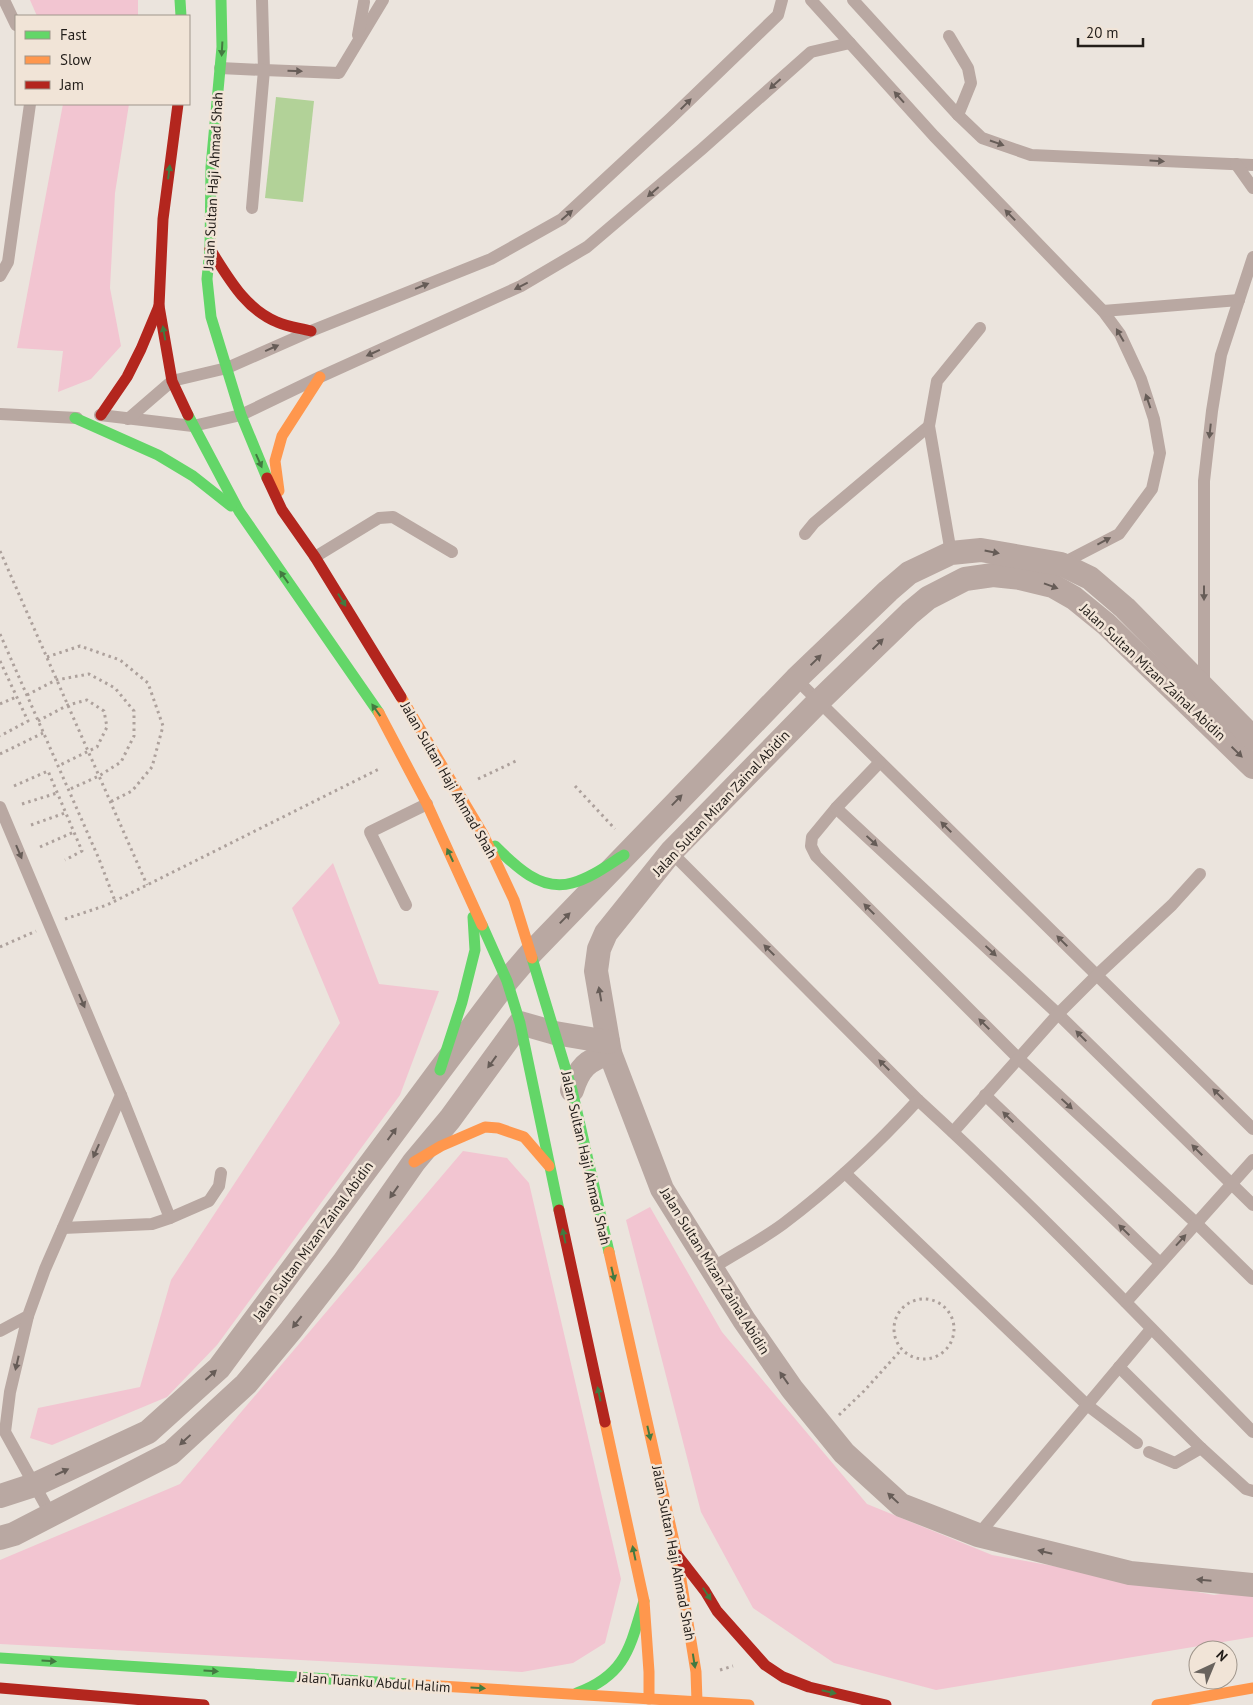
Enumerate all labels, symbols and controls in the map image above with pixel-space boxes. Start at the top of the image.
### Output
legend [15,15,190,105]
scale bar [1078,15,1143,47]
text: 20 m [1086,23,1119,42]
text: Fast [60,25,87,44]
one-way arrow [217,41,225,57]
text: Slow [60,50,91,69]
one-way arrow [288,67,304,75]
text: Jam [59,75,84,94]
one-way arrow [768,79,781,90]
one-way arrow [894,91,905,103]
street label: Jalan Sultan Haji Ahmad Shah [199,92,227,271]
one-way arrow [680,98,692,110]
one-way arrow [989,140,1004,147]
one-way arrow [1149,157,1165,165]
one-way arrow [165,163,173,179]
one-way arrow [646,186,659,197]
one-way arrow [561,209,574,220]
one-way arrow [1004,209,1016,221]
one-way arrow [415,282,429,290]
one-way arrow [514,282,528,290]
one-way arrow [159,325,167,341]
one-way arrow [1115,328,1124,341]
one-way arrow [265,344,279,352]
one-way arrow [366,349,380,357]
one-way arrow [1144,393,1152,408]
one-way arrow [1206,423,1214,439]
one-way arrow [255,454,263,468]
one-way arrow [1097,537,1112,545]
one-way arrow [984,548,1000,556]
one-way arrow [279,570,289,584]
one-way arrow [1044,582,1059,590]
one-way arrow [1200,586,1208,602]
one-way arrow [337,594,346,607]
street label: Jalan Sultan Mizan Zainal Abidin [1075,599,1230,744]
one-way arrow [872,638,884,650]
one-way arrow [810,654,822,666]
street label: Jalan Sultan Haji Ahmad Shah [396,698,501,862]
one-way arrow [371,704,381,717]
street label: Jalan Sultan Mizan Zainal Abidin [648,726,793,881]
one-way arrow [1231,746,1243,758]
one-way arrow [671,795,683,807]
one-way arrow [940,821,952,833]
one-way arrow [865,835,877,847]
one-way arrow [16,844,23,859]
one-way arrow [446,848,454,862]
one-way arrow [864,904,876,916]
one-way arrow [559,912,571,924]
one-way arrow [1056,935,1068,947]
one-way arrow [763,944,775,956]
one-way arrow [985,945,997,957]
one-way arrow [595,986,603,1002]
one-way arrow [78,994,86,1008]
one-way arrow [979,1018,991,1030]
one-way arrow [1075,1030,1087,1042]
one-way arrow [486,1055,497,1068]
one-way arrow [878,1059,890,1071]
street label: Jalan Sultan Haji Ahmad Shah [557,1068,615,1247]
one-way arrow [1212,1089,1224,1101]
one-way arrow [1061,1098,1073,1110]
one-way arrow [1002,1111,1014,1123]
one-way arrow [387,1128,398,1141]
one-way arrow [92,1144,100,1158]
one-way arrow [1191,1144,1203,1156]
street label: Jalan Sultan Mizan Zainal Abidin [248,1158,377,1325]
street label: Jalan Sultan Mizan Zainal Abidin [656,1183,774,1358]
one-way arrow [389,1185,399,1198]
one-way arrow [1119,1224,1131,1236]
one-way arrow [560,1227,568,1243]
one-way arrow [1175,1234,1187,1246]
one-way arrow [609,1267,617,1282]
one-way arrow [292,1315,302,1329]
one-way arrow [13,1356,21,1371]
one-way arrow [205,1370,218,1381]
one-way arrow [779,1371,789,1385]
one-way arrow [595,1387,603,1402]
one-way arrow [645,1425,653,1440]
one-way arrow [180,1434,192,1446]
street label: Jalan Sultan Haji Ahmad Shah [648,1463,700,1642]
one-way arrow [55,1468,69,1476]
one-way arrow [887,1492,899,1504]
one-way arrow [630,1545,638,1561]
one-way arrow [1038,1547,1053,1555]
one-way arrow [1196,1576,1212,1584]
one-way arrow [702,1588,711,1601]
north arrow [1188,1640,1238,1690]
text: N [1212,1646,1232,1665]
one-way arrow [691,1653,699,1669]
one-way arrow [41,1658,57,1666]
one-way arrow [203,1668,219,1676]
street label: Jalan Tuanku Abdul Halim [296,1668,451,1696]
one-way arrow [470,1684,486,1692]
one-way arrow [822,1688,837,1696]

